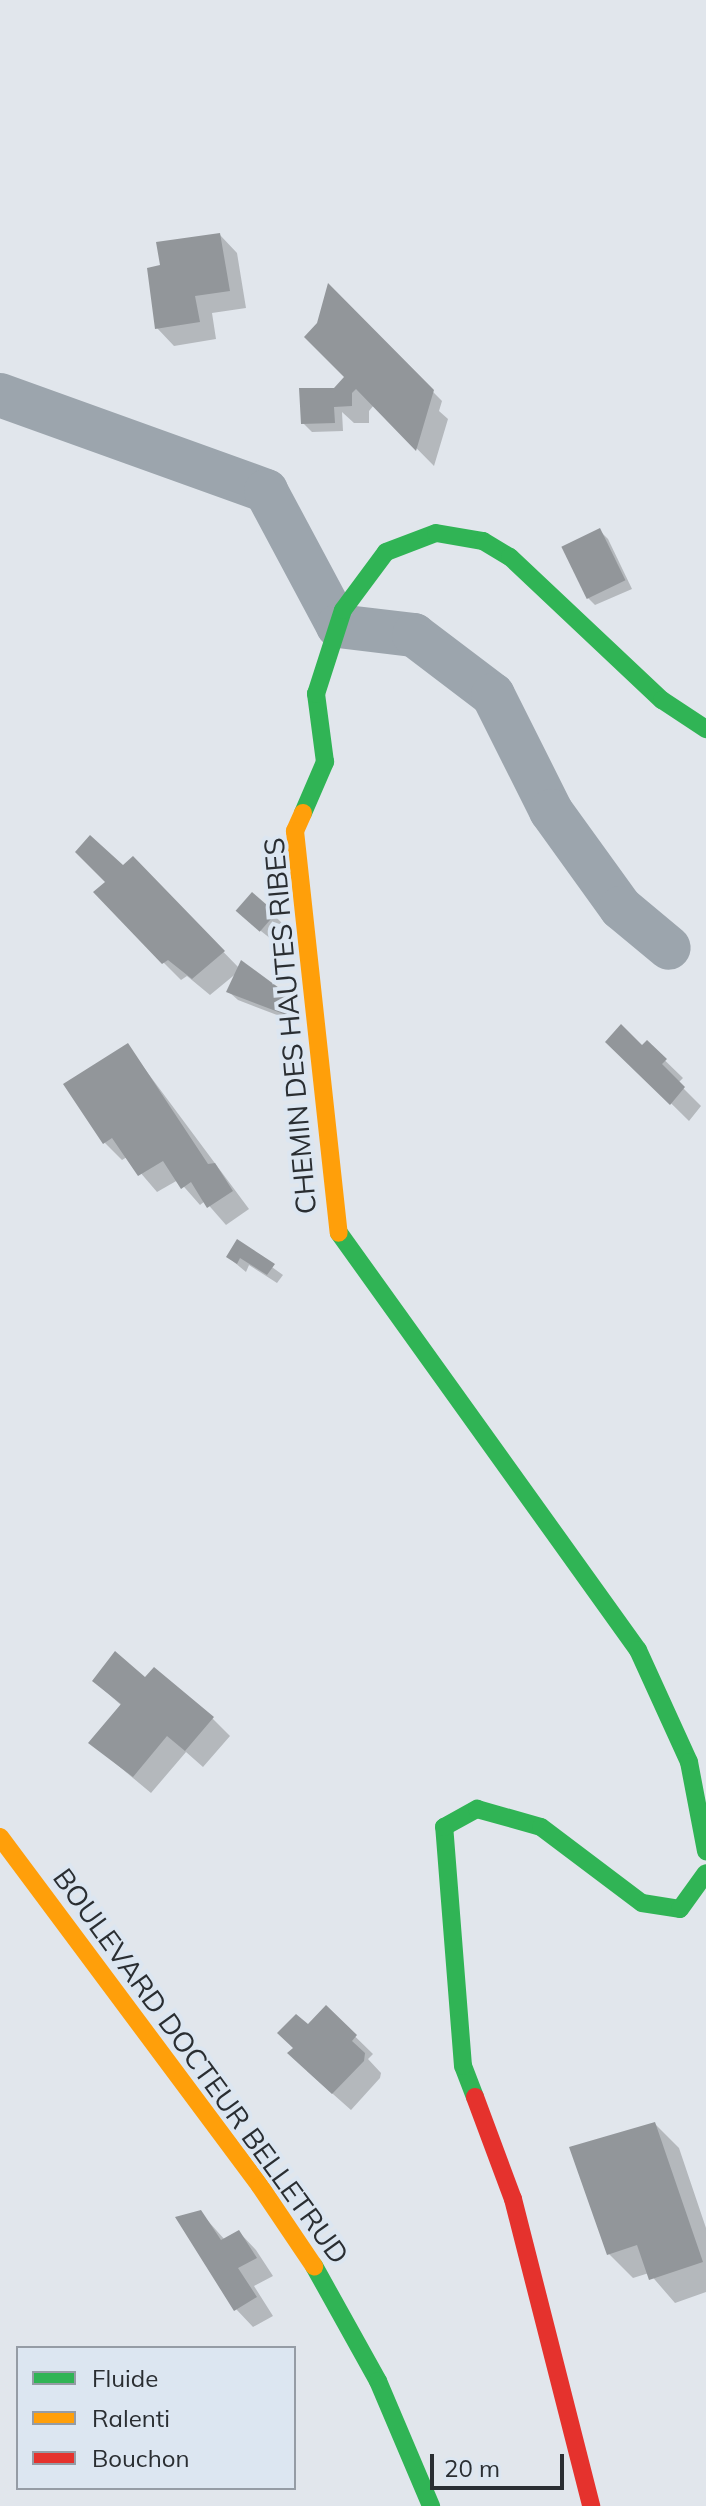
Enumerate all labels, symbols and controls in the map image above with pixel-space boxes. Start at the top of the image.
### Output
street label: CHEMIN DES HAUTES RIBES [257,836,323,1216]
street label: BOULEVARD DOCTEUR BELLETRUD [46,1862,356,2270]
legend [16,2346,296,2490]
text: Fluide [92,2363,158,2393]
text: Ralenti [92,2403,170,2433]
scale bar [434,2438,568,2488]
text: Bouchon [92,2443,190,2473]
text: 20 m [444,2453,500,2483]

